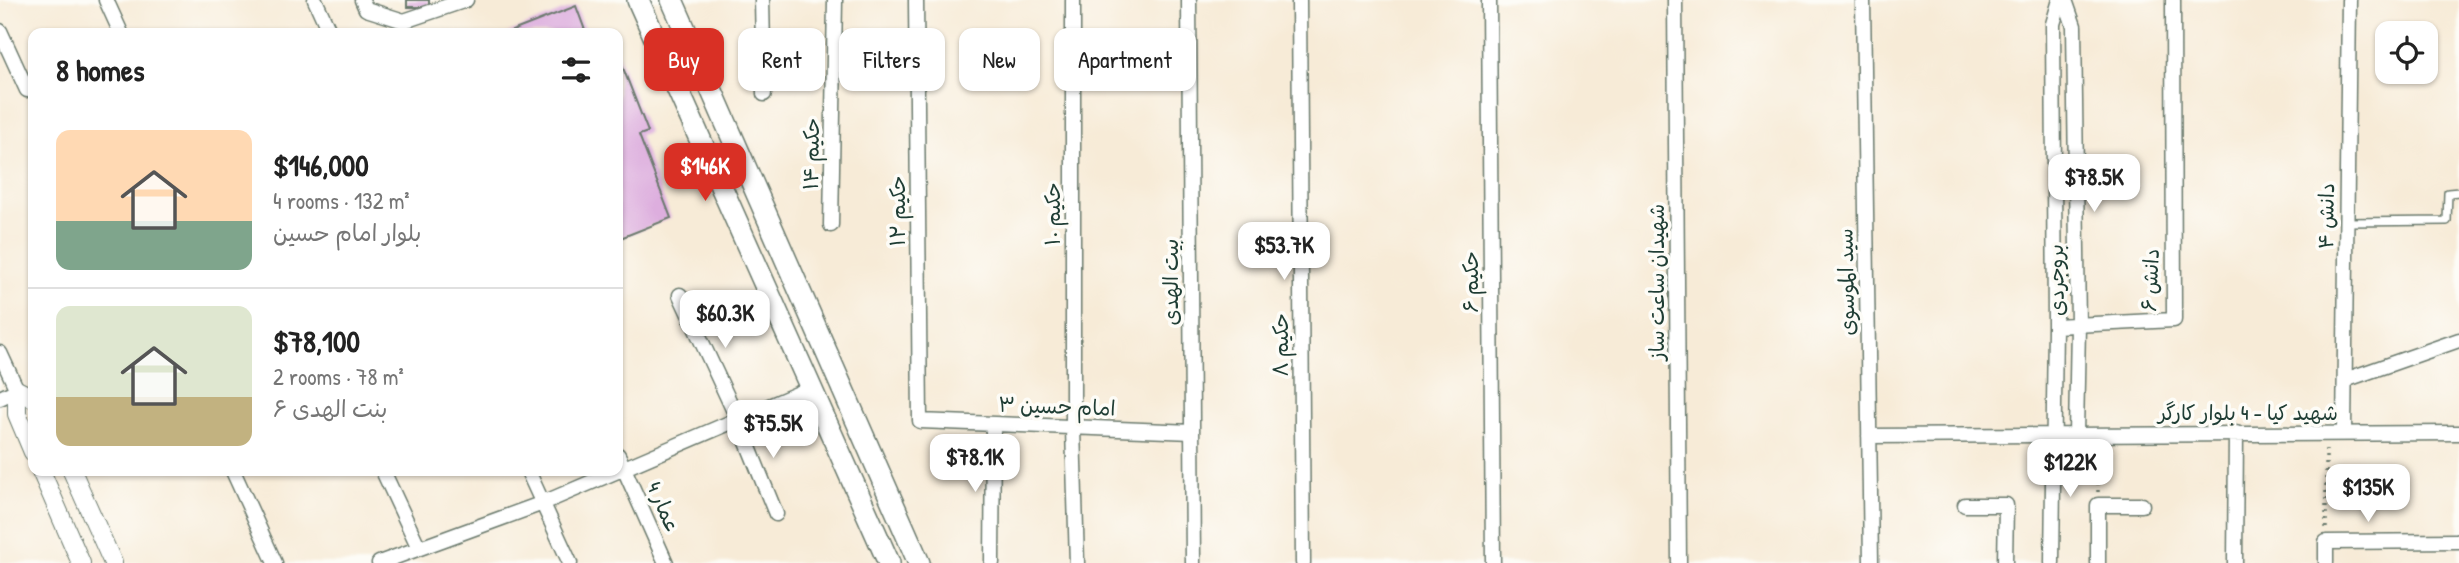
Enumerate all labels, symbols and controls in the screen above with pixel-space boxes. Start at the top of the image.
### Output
map controls [2375,21,2438,84]
button: locate [2375,21,2438,84]
chip: Buy [644,28,724,91]
chip: Rent [738,28,825,91]
chip: Filters [839,28,945,91]
chip: New [959,28,1040,91]
chip: Apartment [1054,28,1196,91]
text: 8 homes [56,50,144,90]
icon: filters [557,51,595,89]
street label: حکیم ۱۴ [796,118,828,190]
pin: $146K [656,144,754,203]
text: $146,000 [273,145,369,185]
text: $146K [680,150,730,181]
pin: $78.5K [2037,154,2151,214]
icon: home [112,158,196,242]
text: $78.5K [2064,161,2124,192]
street label: حکیم ۱۲ [883,176,914,246]
street label: حکیم ۱۰ [1038,182,1069,246]
street label: دانش ۴ [2311,183,2341,249]
text: 4 rooms · 132 m² [273,185,410,216]
street label: شهیدان ساعت ساز [1642,204,1671,362]
text: بلوار امام حسین [273,217,422,248]
pin: $53.7K [1227,222,1341,282]
street label: سید الموسوی [1831,228,1861,336]
text: $53.7K [1254,229,1314,260]
street label: بیت الهدی [1156,239,1185,325]
street label: بروجردی [2041,244,2071,316]
street label: دانش ۶ [2134,248,2166,312]
street label: حکیم ۶ [1456,251,1487,313]
pin: $60.3K [668,290,782,350]
text: $60.3K [696,297,754,328]
street label: حکیم ۸ [1266,313,1297,377]
text: $78,100 [273,321,360,361]
icon: home [112,334,196,418]
text: 2 rooms · 78 m² [273,361,404,392]
street label: امام حسین ۳ [998,389,1116,425]
text: بنت الهدی ۶ [273,393,387,424]
street label: شهید کیا - 4 بلوار کارگر [2156,398,2338,427]
pin: $75.5K [716,400,830,460]
text: $75.5K [743,407,803,438]
pin: $78.1K [918,434,1032,494]
pin: $122K [2021,440,2119,499]
text: $78.1K [946,441,1004,472]
text: $122K [2043,446,2097,477]
pin: $135K [2319,464,2417,524]
text: $135K [2342,471,2394,502]
street label: عمار 4 [640,477,688,537]

